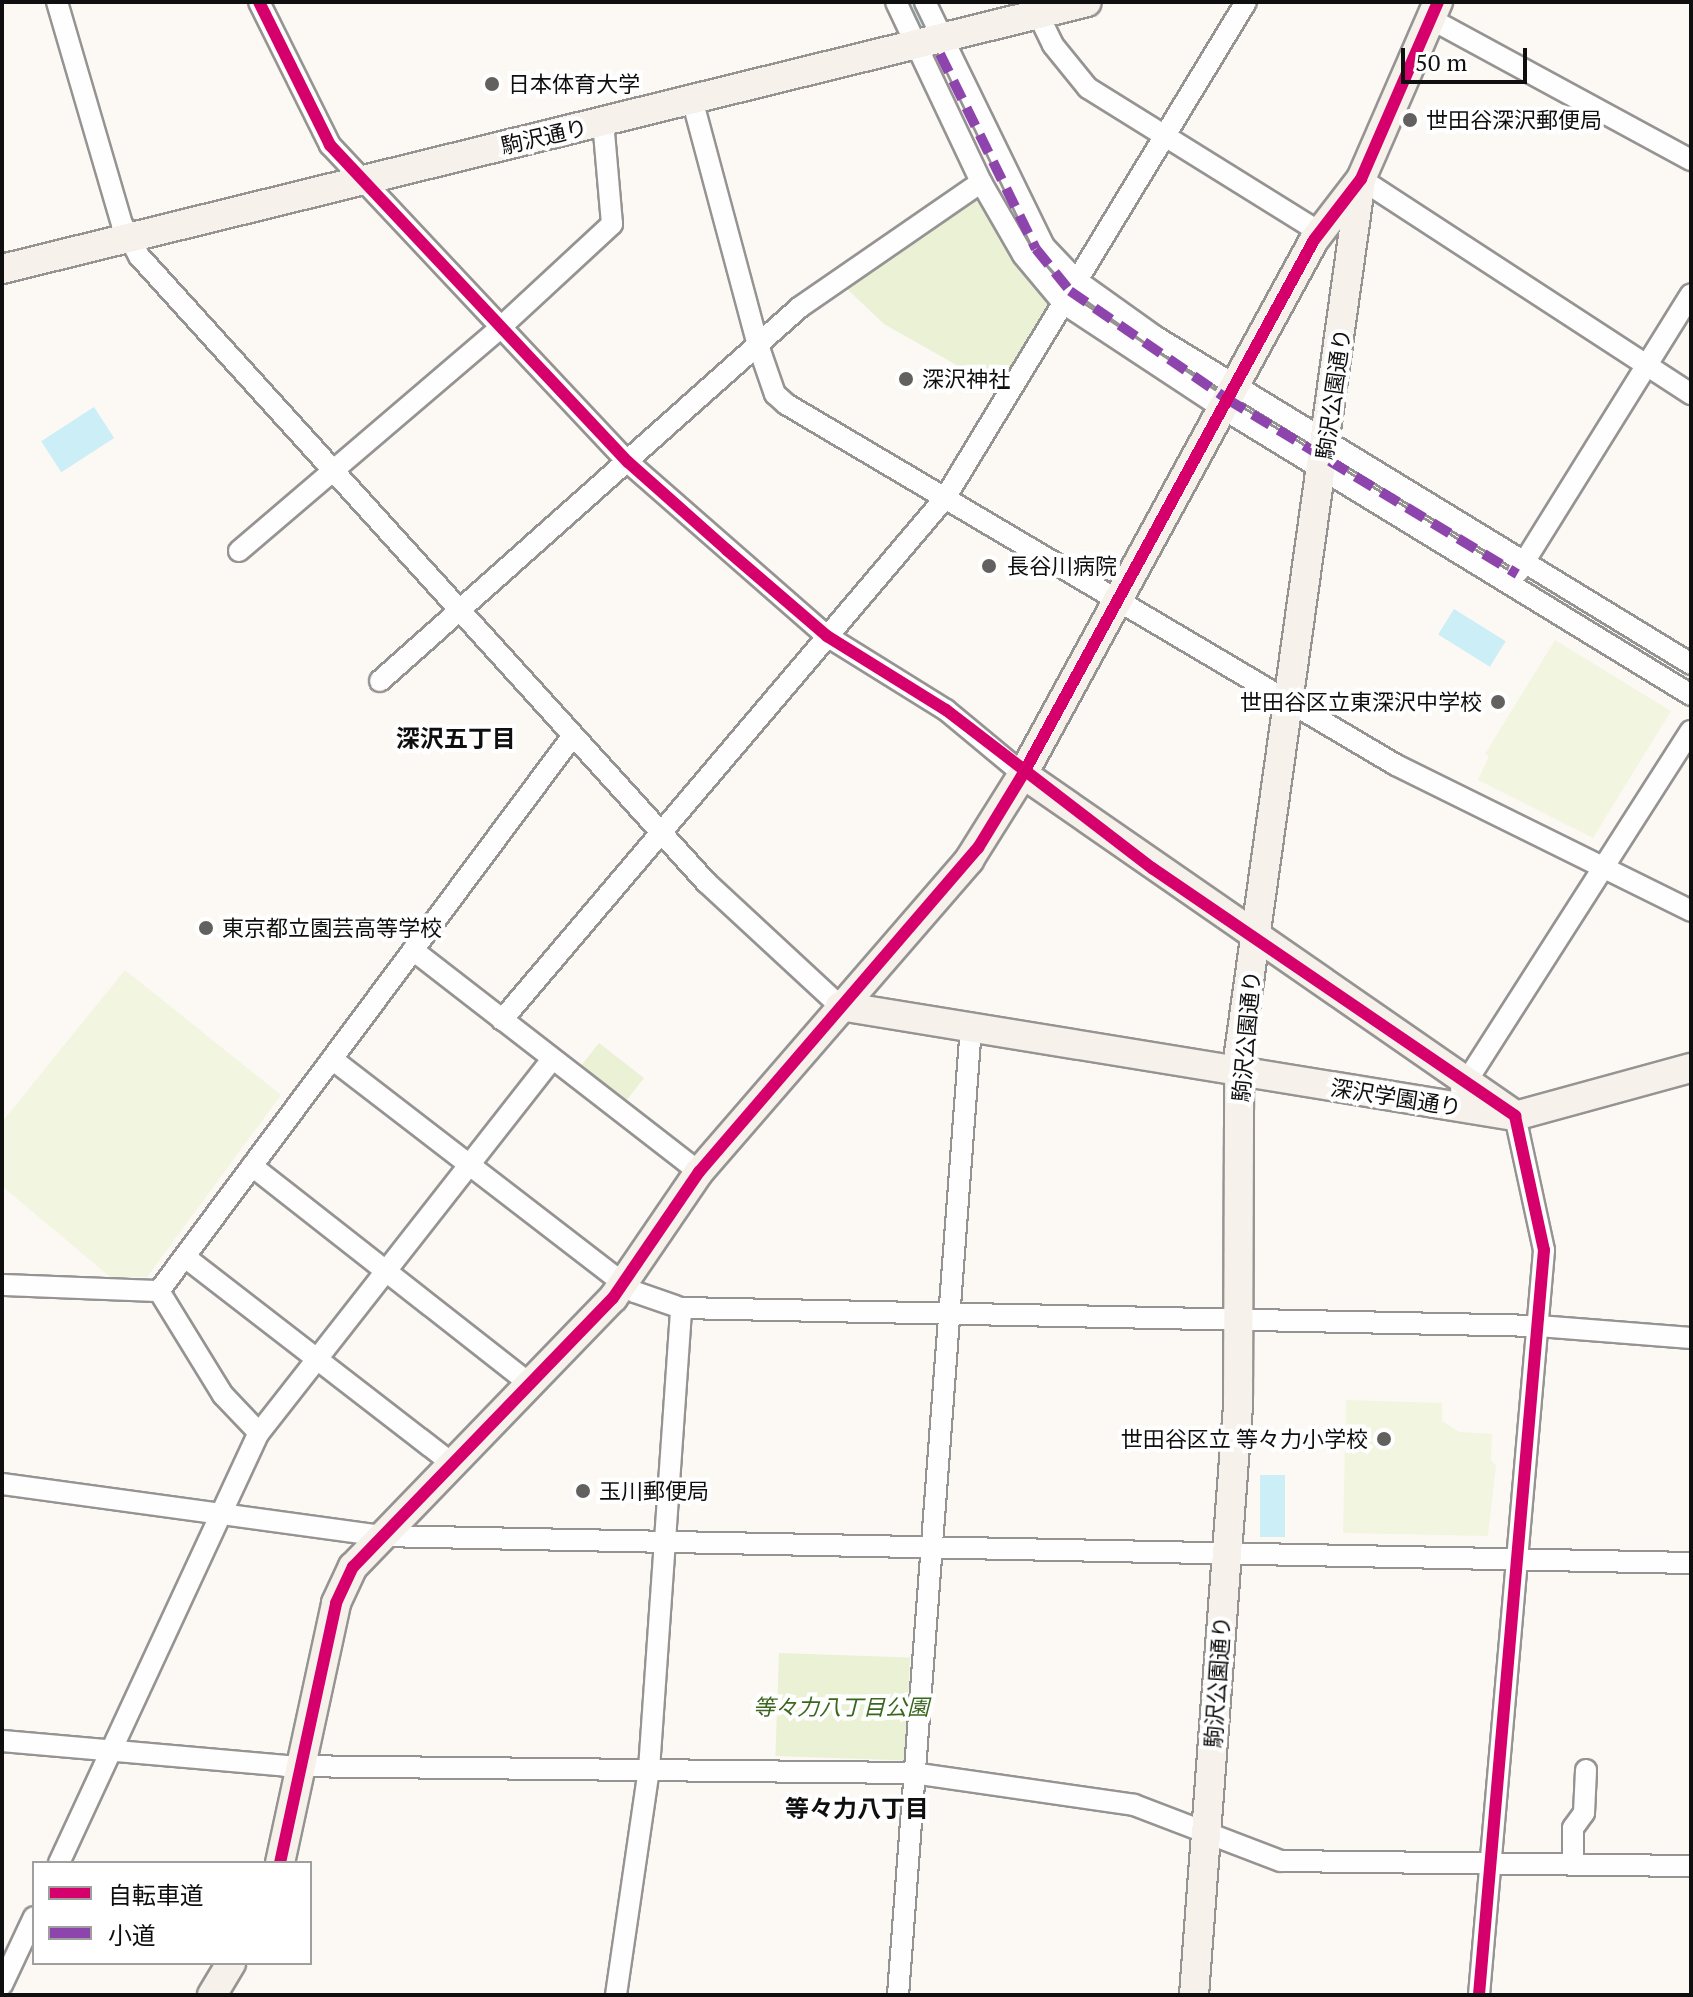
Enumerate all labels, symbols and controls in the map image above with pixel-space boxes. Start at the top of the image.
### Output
scale bar [1405,32,1531,82]
text: 50 m [1415,46,1467,78]
place label: 日本体育大学 [508,71,640,97]
marker: 日本体育大学 [483,75,501,93]
place label: 世田谷深沢郵便局 [1426,107,1602,133]
marker: 世田谷深沢郵便局 [1401,111,1419,129]
street label: 駒沢通り [498,113,590,159]
street label: 駒沢公園通り [1311,327,1355,461]
place label: 深沢神社 [922,366,1010,392]
marker: 深沢神社 [897,370,915,388]
place label: 長谷川病院 [1007,553,1117,579]
marker: 長谷川病院 [978,555,1000,577]
place label: 世田谷区立東深沢中学校 [1240,689,1482,715]
marker: 世田谷区立東深沢中学校 [1489,693,1507,711]
district label: 深沢五丁目 [396,725,516,753]
place label: 東京都立園芸高等学校 [222,915,442,941]
marker: 東京都立園芸高等学校 [197,919,215,937]
street label: 駒沢公園通り [1227,969,1265,1103]
street label: 深沢学園通り [1329,1074,1463,1120]
place label: 世田谷区立 等々力小学校 [1121,1426,1368,1452]
marker: 世田谷区立 等々力小学校 [1375,1430,1393,1448]
place label: 玉川郵便局 [599,1478,709,1504]
marker: 玉川郵便局 [574,1482,592,1500]
street label: 駒沢公園通り [1199,1615,1235,1749]
park label: 等々力八丁目公園 [753,1694,929,1720]
district label: 等々力八丁目 [785,1795,929,1823]
legend [32,1861,312,1965]
text: 自転車道 [108,1879,204,1911]
text: 小道 [108,1919,156,1951]

